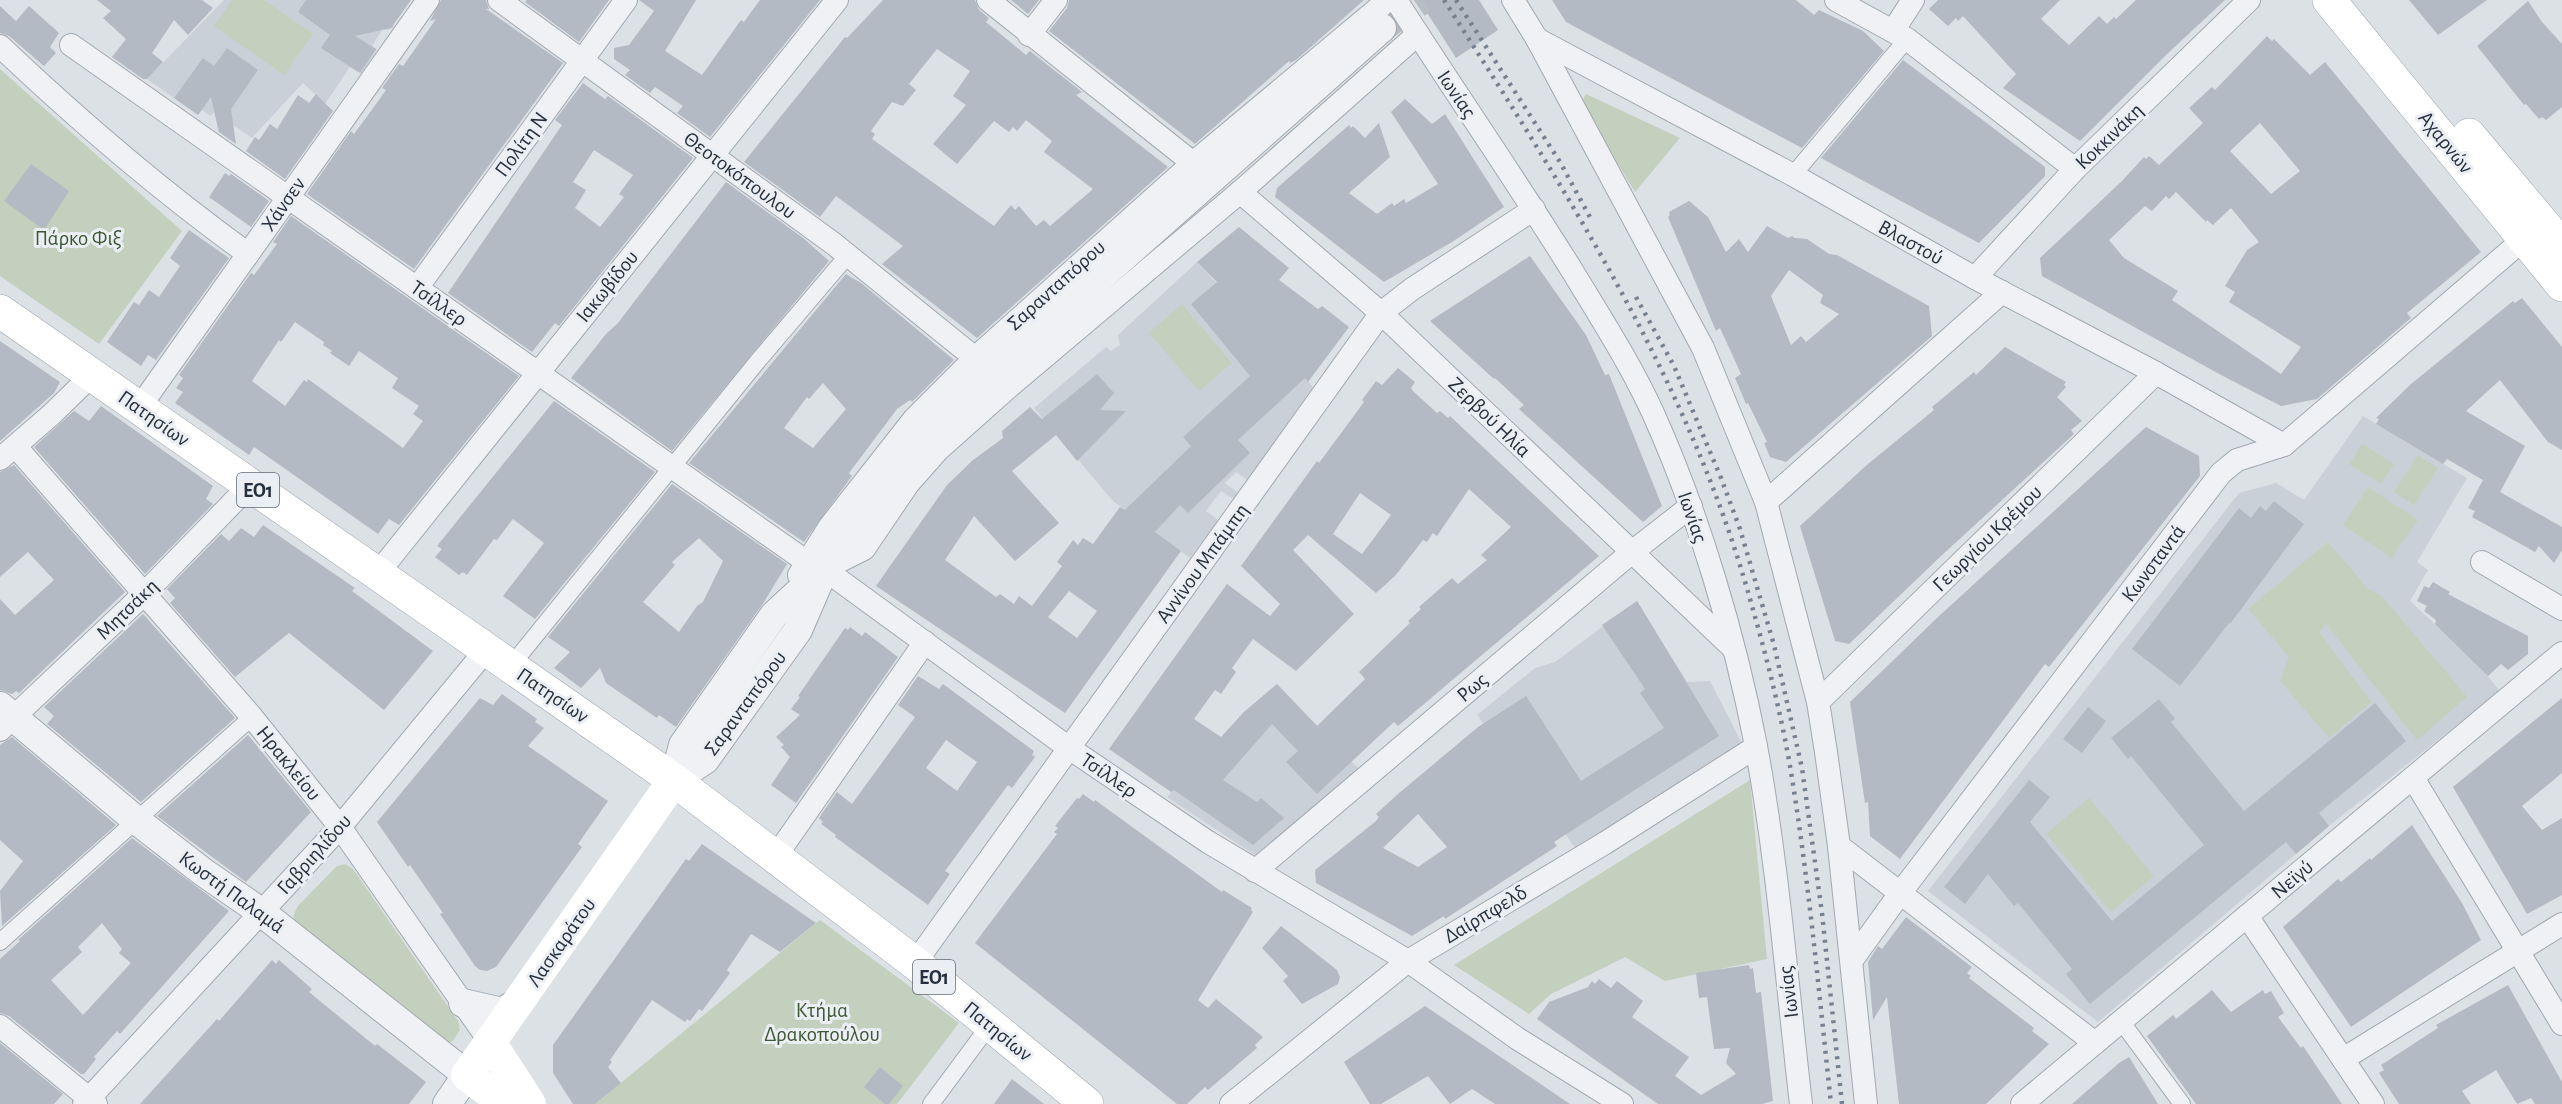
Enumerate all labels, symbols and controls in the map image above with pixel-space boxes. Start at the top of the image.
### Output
street label: Ιωνίας [1433,67,1480,122]
street label: Κοκκινάκη [2072,99,2147,173]
street label: Αχαρνών [2414,107,2477,177]
street label: Πολίτη Ν [491,108,552,181]
street label: Θεοτοκόπουλου [680,128,800,223]
street label: Χάνσεν [258,173,309,235]
street label: Βλαστού [1875,216,1947,269]
park label: Πάρκο Φιξ [35,228,122,250]
street label: Σαρανταπόρου [1003,236,1109,335]
street label: Ιακωβίδου [572,246,642,326]
street label: Τσίλλερ [407,277,471,330]
street label: Ζερβού Ηλία [1444,373,1535,461]
street label: Πατησίων [114,386,193,450]
road number: ΕΟ1 [237,473,279,507]
street label: Γεωργίου Κρέμου [1929,481,2046,596]
street label: Ιωνίας [1674,489,1711,545]
street label: Αννίνου Μπάμπη [1152,500,1253,627]
street label: Κωνσταντά [2118,521,2189,606]
street label: Μητσάκη [92,575,162,644]
street label: Σαρανταπόρου [701,647,790,759]
street label: Πατησίων [513,664,593,727]
street label: Ρως [1453,669,1492,706]
street label: Ηρακλείου [252,722,325,805]
street label: Τσίλλερ [1077,749,1141,802]
street label: Γαβριηλίδου [273,810,356,898]
street label: Κωστή Παλαμά [175,847,288,938]
street label: Νεϊγύ [2267,856,2317,903]
street label: Δαίρπφελδ [1440,881,1531,947]
street label: Λασκαράτου [523,894,600,991]
road number: ΕΟ1 [913,960,955,994]
street label: Ιωνίας [1775,965,1802,1019]
street label: Πατησίων [959,998,1036,1065]
park label: Κτήμα Δρακοπούλου [764,1000,880,1045]

